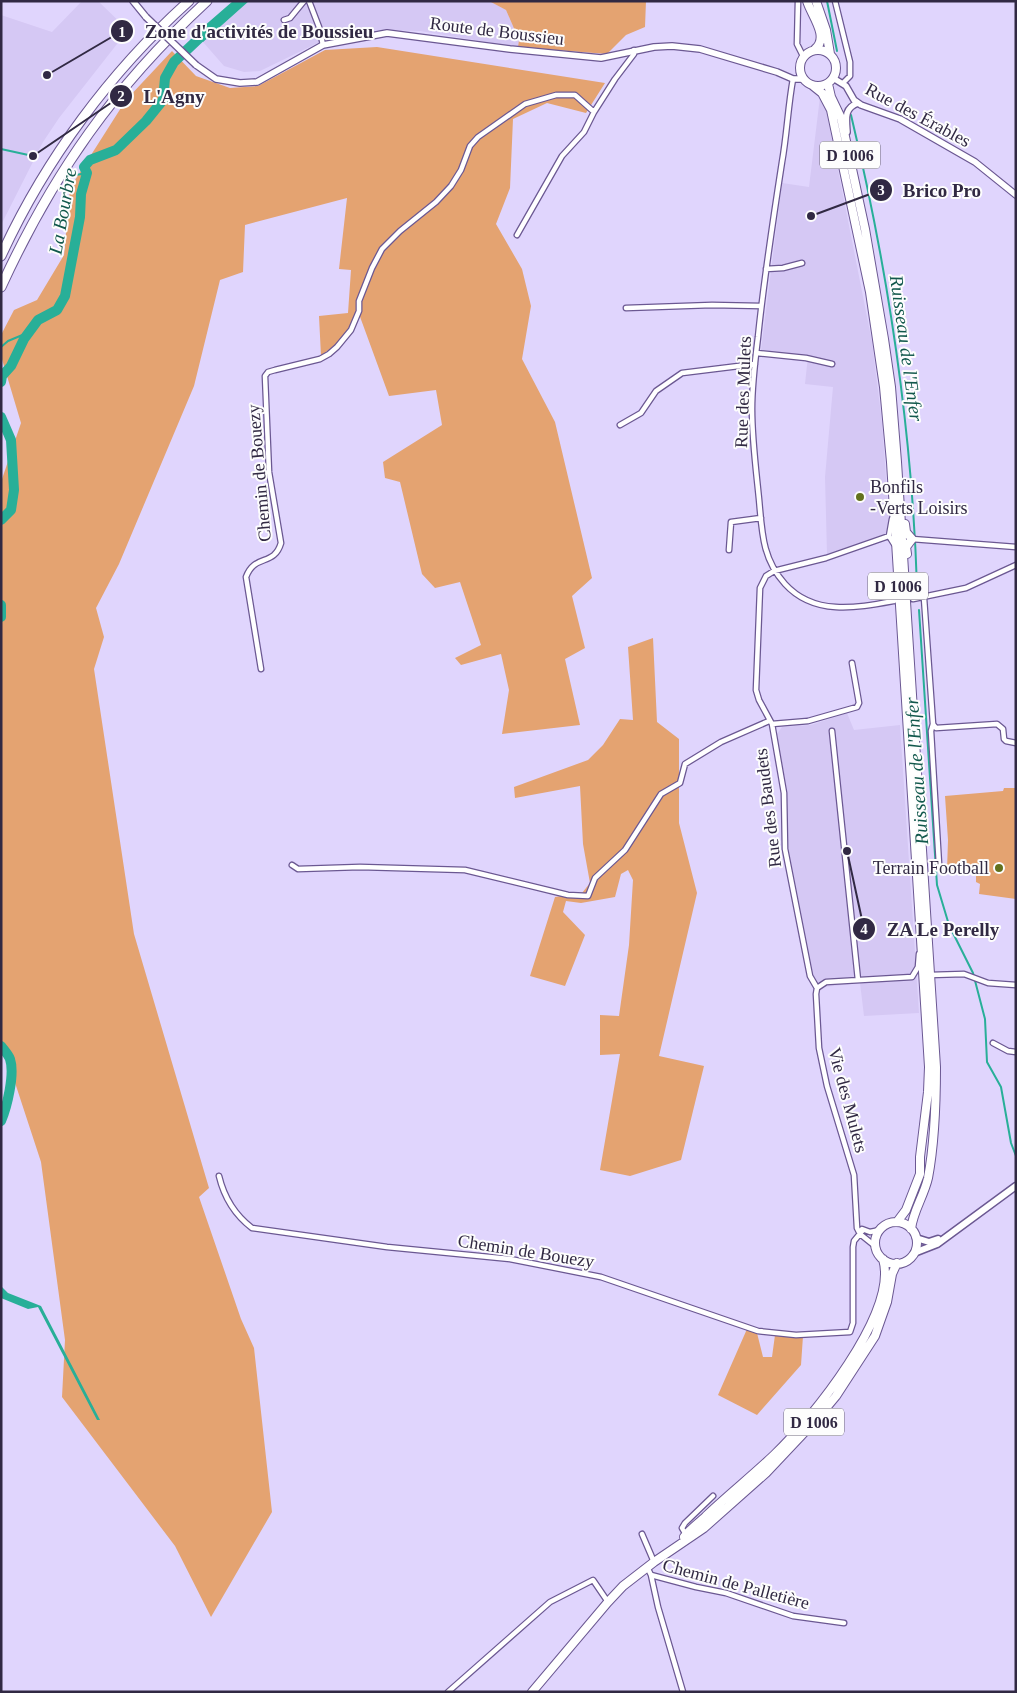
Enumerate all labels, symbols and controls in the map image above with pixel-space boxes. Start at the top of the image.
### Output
street label: Route de Boussieu [429,13,565,49]
callout: Zone d'activités de Boussieu [109,14,383,48]
text: Zone d'activités de Boussieu [145,21,374,42]
text: 1 [118,24,126,40]
street label: Rue des Érables [862,78,974,151]
callout: L'Agny [108,79,214,113]
text: L'Agny [143,86,205,107]
text: 2 [117,88,125,104]
road number: D 1006 [820,142,880,168]
water label: La Bourbre [44,166,80,257]
callout: Brico Pro [868,173,991,207]
text: Brico Pro [903,180,981,201]
text: 3 [877,182,885,198]
water label: Ruisseau de l'Enfer [886,273,927,423]
street label: Rue des Mulets [731,336,755,448]
street label: Chemin de Bouezy [243,403,275,543]
place label: Bonfils -Verts Loisirs [870,477,968,518]
marker: Bonfils -Verts Loisirs [854,491,866,503]
road number: D 1006 [868,572,928,600]
water label: Ruisseau de l'Enfer [901,696,932,846]
street label: Rue des Baudets [751,747,785,869]
place label: Terrain Football [873,858,989,878]
marker: Terrain Football [993,862,1005,874]
callout: ZA Le Perelly [851,912,1010,946]
text: ZA Le Perelly [887,919,1000,940]
text: 4 [860,921,868,937]
street label: Vie des Mulets [824,1045,872,1155]
street label: Chemin de Bouezy [456,1230,596,1272]
road number: D 1006 [784,1408,844,1435]
street label: Chemin de Palletière [661,1555,812,1613]

